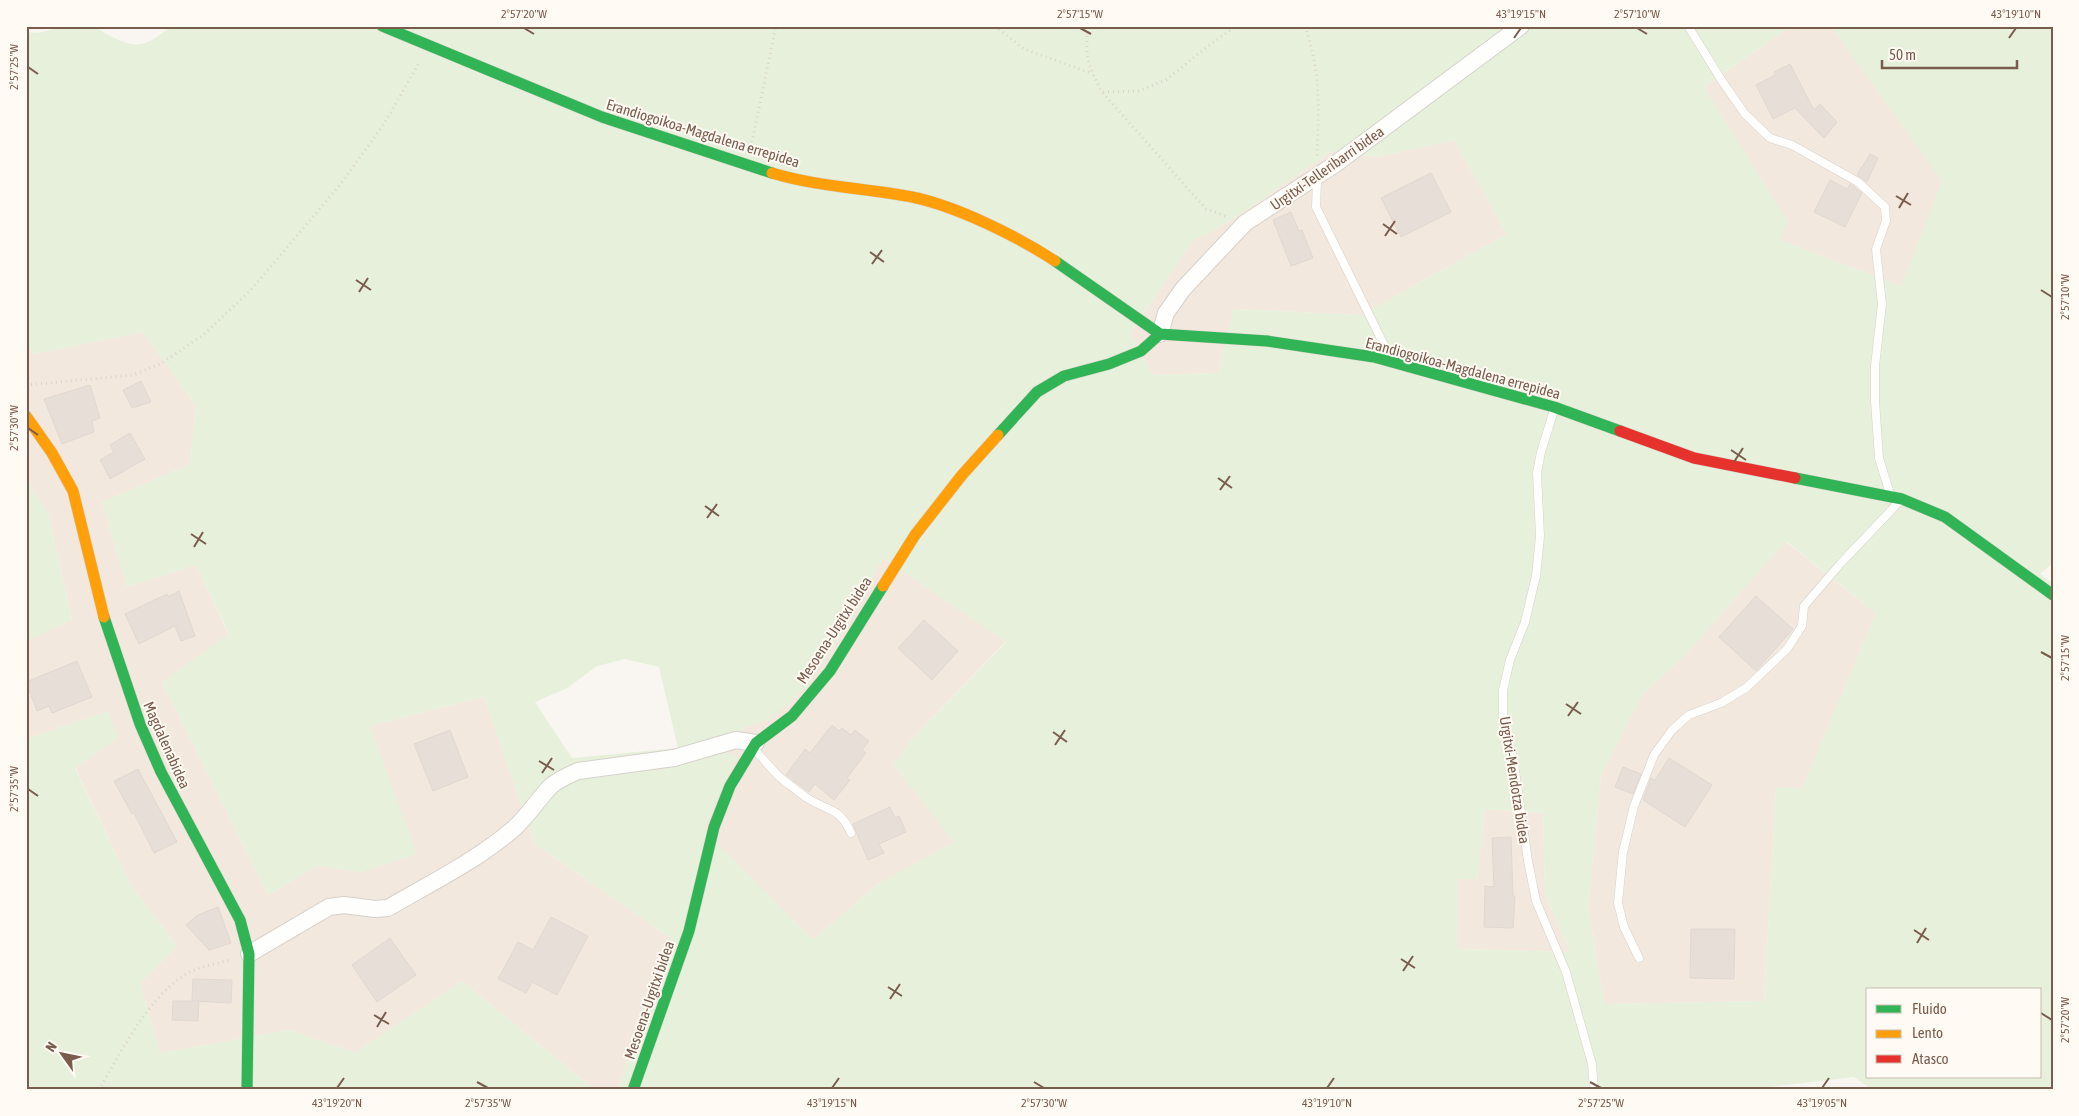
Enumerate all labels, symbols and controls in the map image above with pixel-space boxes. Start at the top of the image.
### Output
text: 2°57'20"W [501,7,547,21]
text: 2°57'15"W [1057,7,1103,21]
text: 43°19'15"N [1496,7,1546,21]
text: 2°57'10"W [1614,7,1660,21]
text: 43°19'10"N [1991,7,2041,21]
scale bar [1882,38,2016,70]
text: 2°57'25"W [7,44,21,90]
text: 50 m [1889,46,1916,63]
street label: Erandiogoikoa-Magdalena errepidea [604,95,802,171]
street label: Urgitxi-Telleribarri bidea [1267,122,1387,214]
text: 2°57'10"W [2058,274,2072,320]
street label: Erandiogoikoa-Magdalena errepidea [1364,334,1562,402]
text: 2°57'30"W [7,405,21,451]
street label: Mesoena-Urgitxi bidea [793,573,875,687]
text: 2°57'15"W [2058,635,2072,681]
street label: Magdalenabidea [140,699,194,791]
street label: Urgitxi-Mendotza bidea [1497,715,1533,845]
text: 2°57'35"W [7,766,21,812]
street label: Mesoena-Urgitxi bidea [621,939,677,1061]
legend [1866,988,2042,1078]
text: 2°57'20"W [2058,997,2072,1043]
text: Fluido [1912,1000,1947,1017]
text: Lento [1912,1024,1943,1041]
north arrow [38,1028,88,1078]
text: N [42,1039,60,1055]
text: Atasco [1912,1050,1949,1067]
text: 43°19'20"N [312,1096,362,1110]
text: 2°57'35"W [465,1096,511,1110]
text: 43°19'15"N [807,1096,857,1110]
text: 2°57'30"W [1021,1096,1067,1110]
text: 43°19'10"N [1302,1096,1352,1110]
text: 2°57'25"W [1578,1096,1624,1110]
text: 43°19'05"N [1797,1096,1847,1110]

